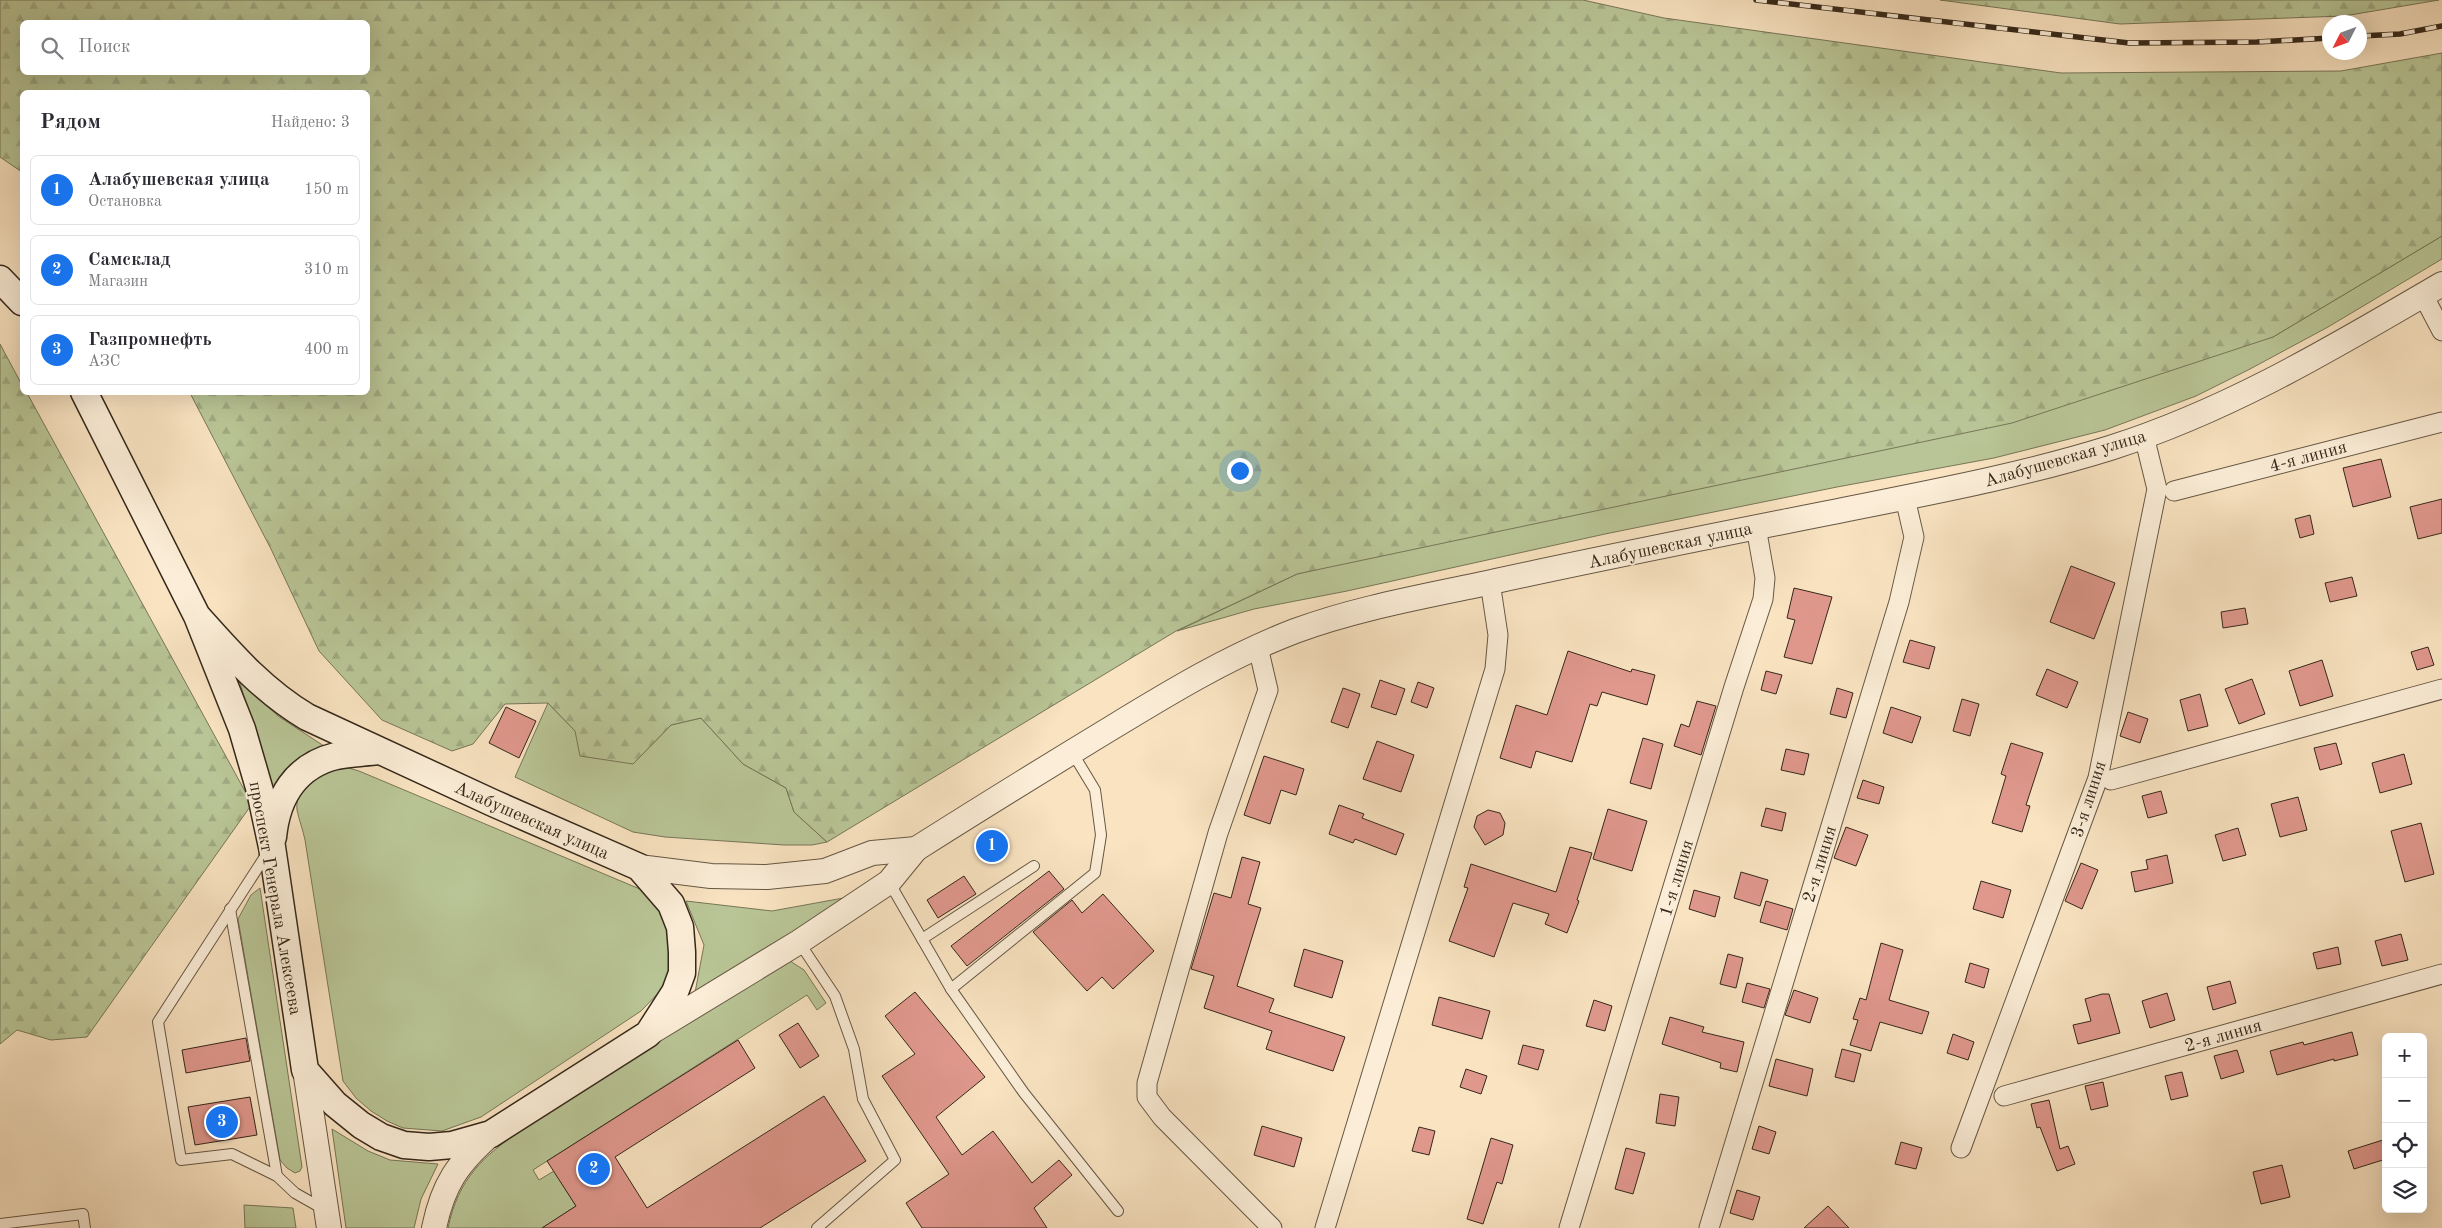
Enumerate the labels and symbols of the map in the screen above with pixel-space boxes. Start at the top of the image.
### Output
north arrow [2322,15,2367,60]
street label: Алабушевская улица [1983,427,2148,491]
street label: 4-я линия [2268,438,2349,476]
your location [1227,458,1253,484]
street label: Алабушевская улица [1587,520,1754,572]
street label: 3-я линия [2068,759,2110,840]
street label: Алабушевская улица [452,779,612,863]
street label: проспект Генерала Алексеева [246,780,304,1016]
street label: 2-я линия [1800,824,1840,905]
pin: 1 [976,827,1008,865]
street label: 1-я линия [1657,838,1697,919]
street label: 2-я линия [2183,1016,2264,1056]
pin: 3 [206,1103,238,1141]
pin: 2 [578,1150,610,1188]

